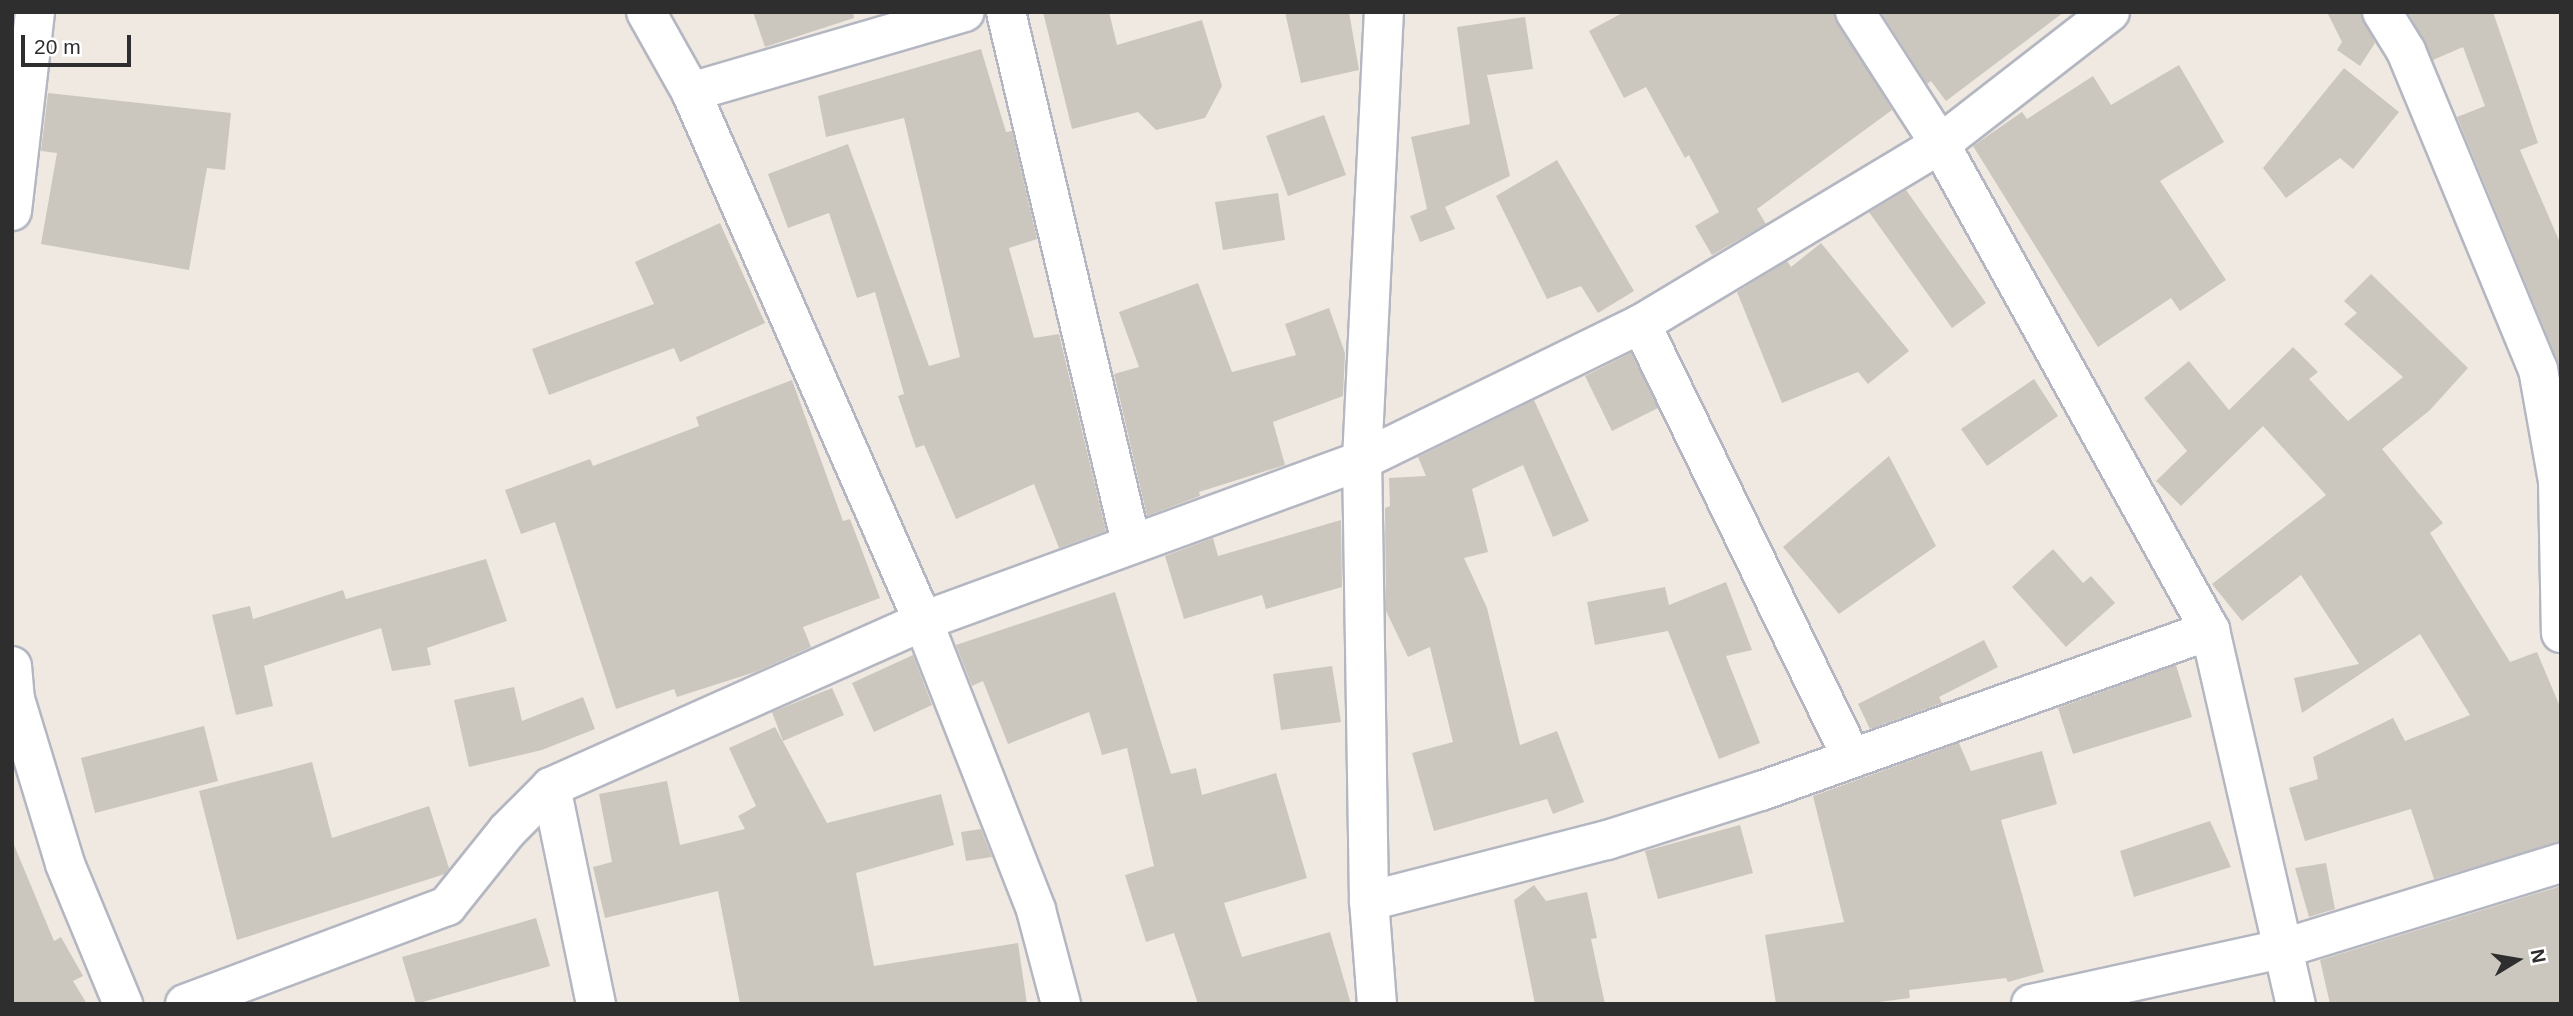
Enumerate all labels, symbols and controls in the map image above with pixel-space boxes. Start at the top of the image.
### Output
scale bar [24,21,135,65]
text: 20 m [34,35,81,58]
north arrow [2482,925,2552,995]
text: N [2526,947,2550,965]

